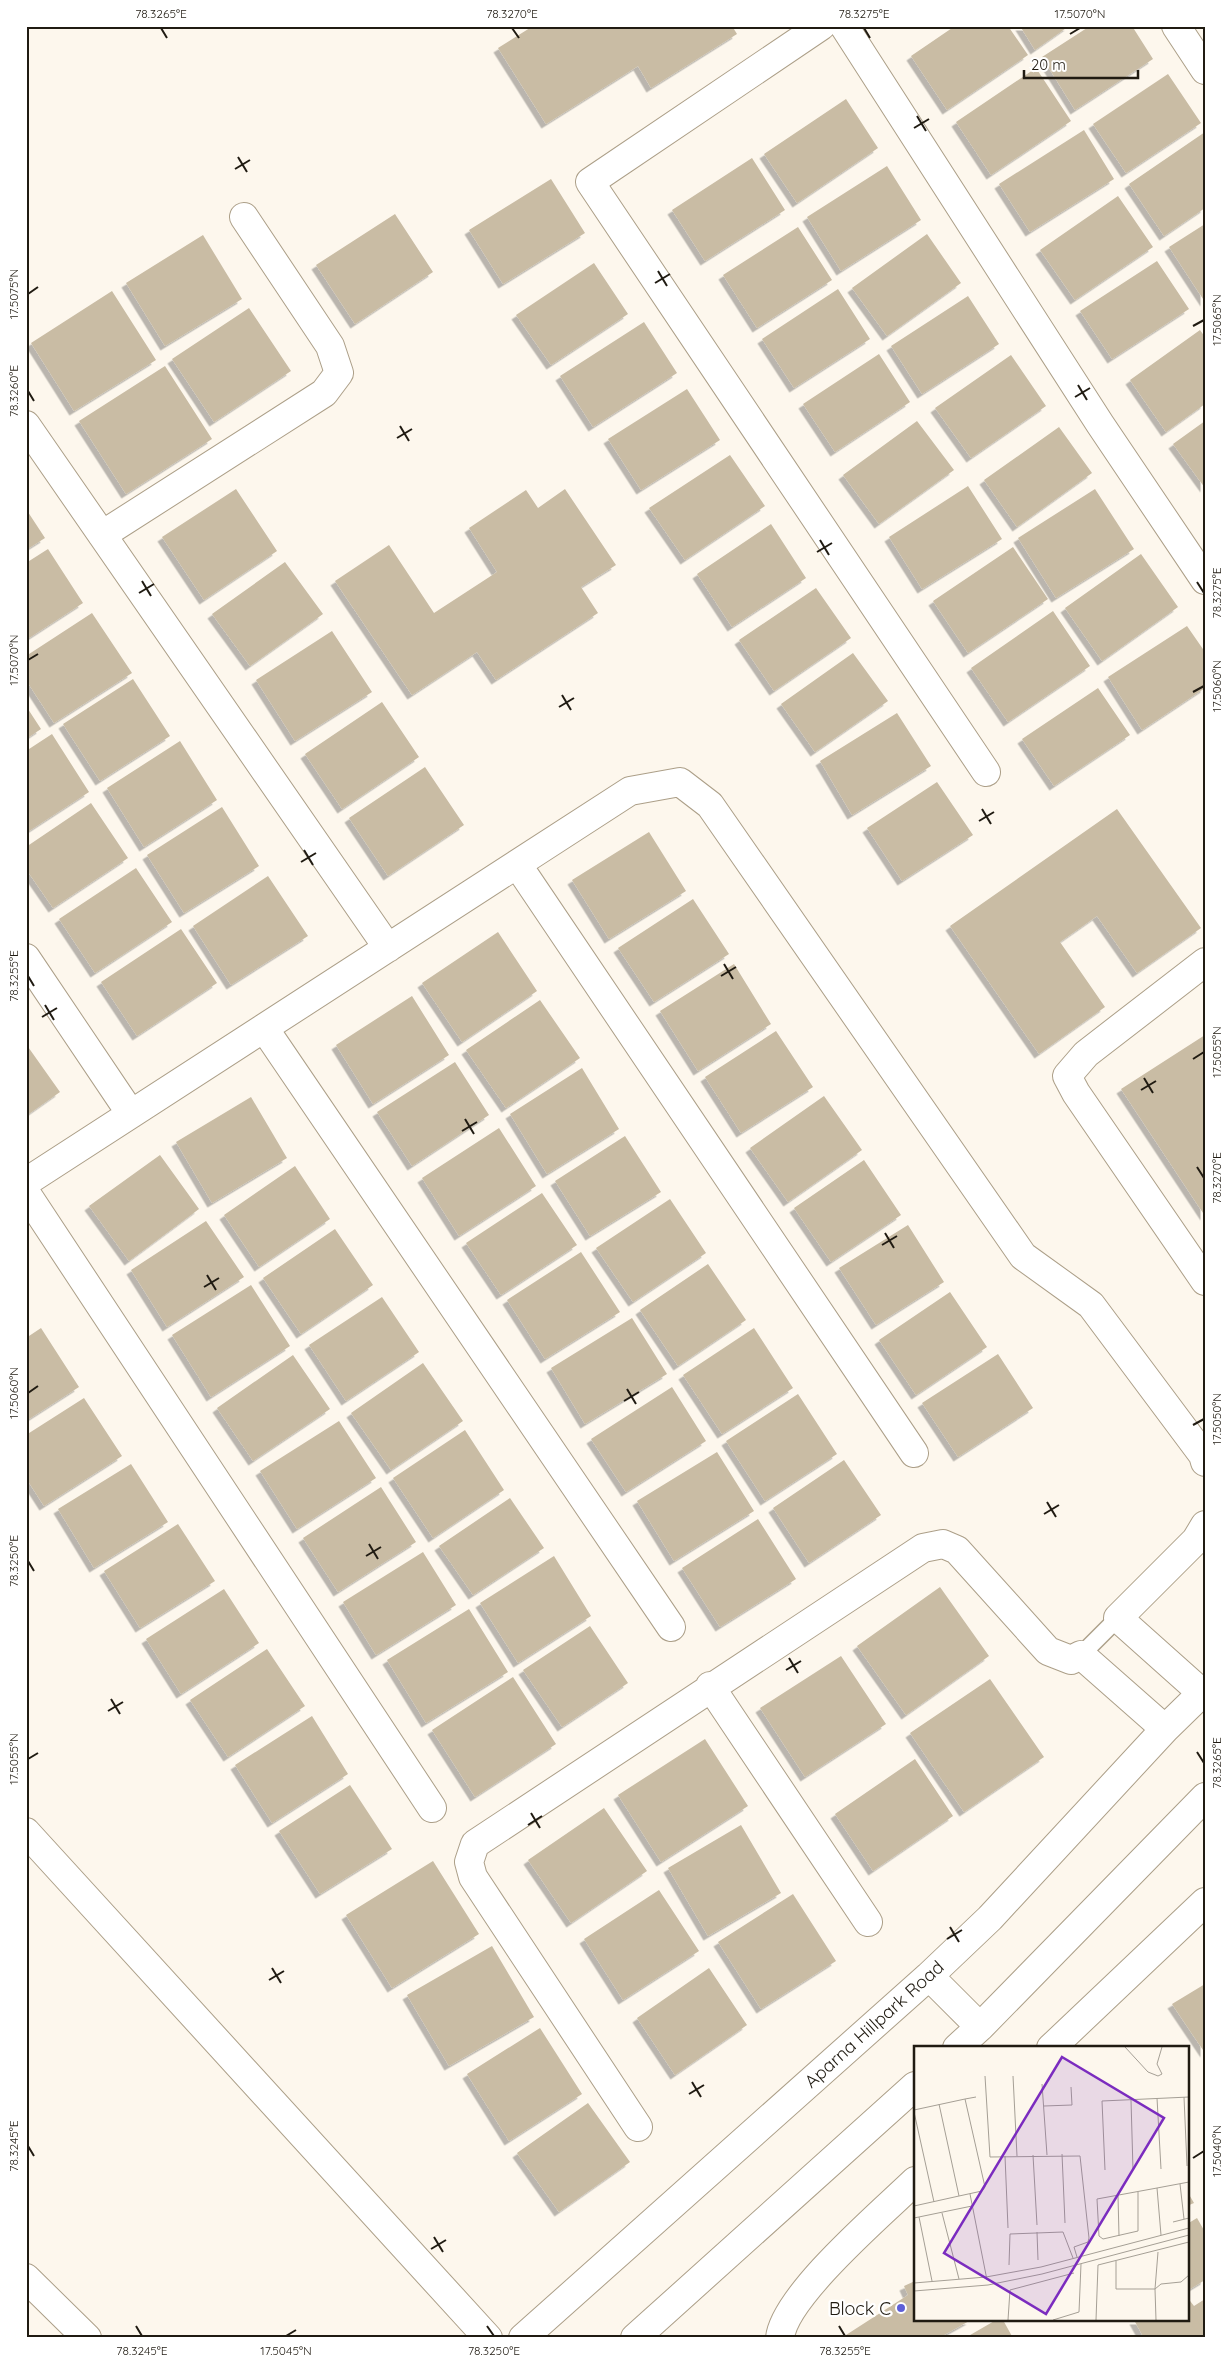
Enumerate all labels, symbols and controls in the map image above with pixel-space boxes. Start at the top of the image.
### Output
text: 78.3265°E [135,6,187,21]
text: 78.3270°E [486,6,538,21]
text: 78.3275°E [838,6,890,21]
text: 17.5070°N [1054,6,1106,21]
scale bar [1024,48,1137,80]
text: 20 m [1031,55,1066,74]
text: 17.5075°N [6,269,21,319]
text: 17.5065°N [1209,294,1224,346]
text: 78.3260°E [6,365,21,417]
text: 78.3275°E [1209,567,1224,619]
text: 17.5070°N [6,634,21,686]
text: 17.5060°N [1209,660,1224,712]
text: 78.3255°E [6,950,21,1002]
text: 17.5055°N [1209,1026,1224,1078]
text: 78.3270°E [1209,1152,1224,1204]
text: 17.5060°N [6,1367,21,1419]
text: 17.5050°N [1209,1393,1224,1445]
text: 78.3250°E [6,1535,21,1587]
text: 17.5055°N [6,1733,21,1785]
text: 78.3265°E [1209,1737,1224,1789]
street label: Aparna Hillpark Road [800,1955,948,2093]
inset map [914,2046,1188,2322]
text: 78.3245°E [6,2120,21,2172]
text: 17.5040°N [1209,2125,1224,2177]
place label: Block C [829,2297,891,2320]
marker: Block C [895,2302,907,2314]
text: 78.3245°E [116,2343,168,2358]
text: 17.5045°N [260,2343,312,2358]
text: 78.3250°E [468,2343,520,2358]
text: 78.3255°E [819,2343,871,2358]

